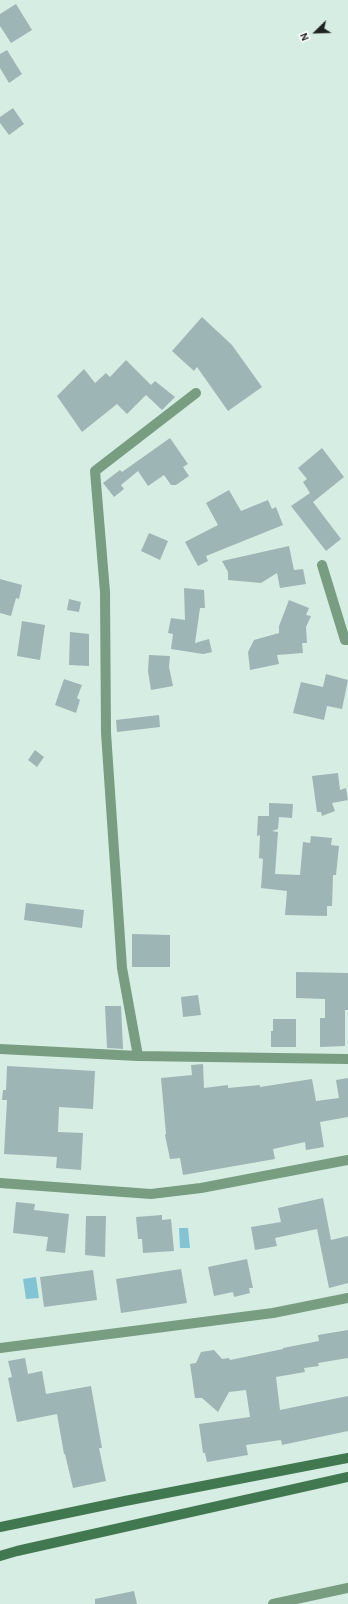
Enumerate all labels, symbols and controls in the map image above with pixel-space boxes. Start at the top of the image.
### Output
north arrow [296,12,336,52]
text: N [298,31,311,43]

